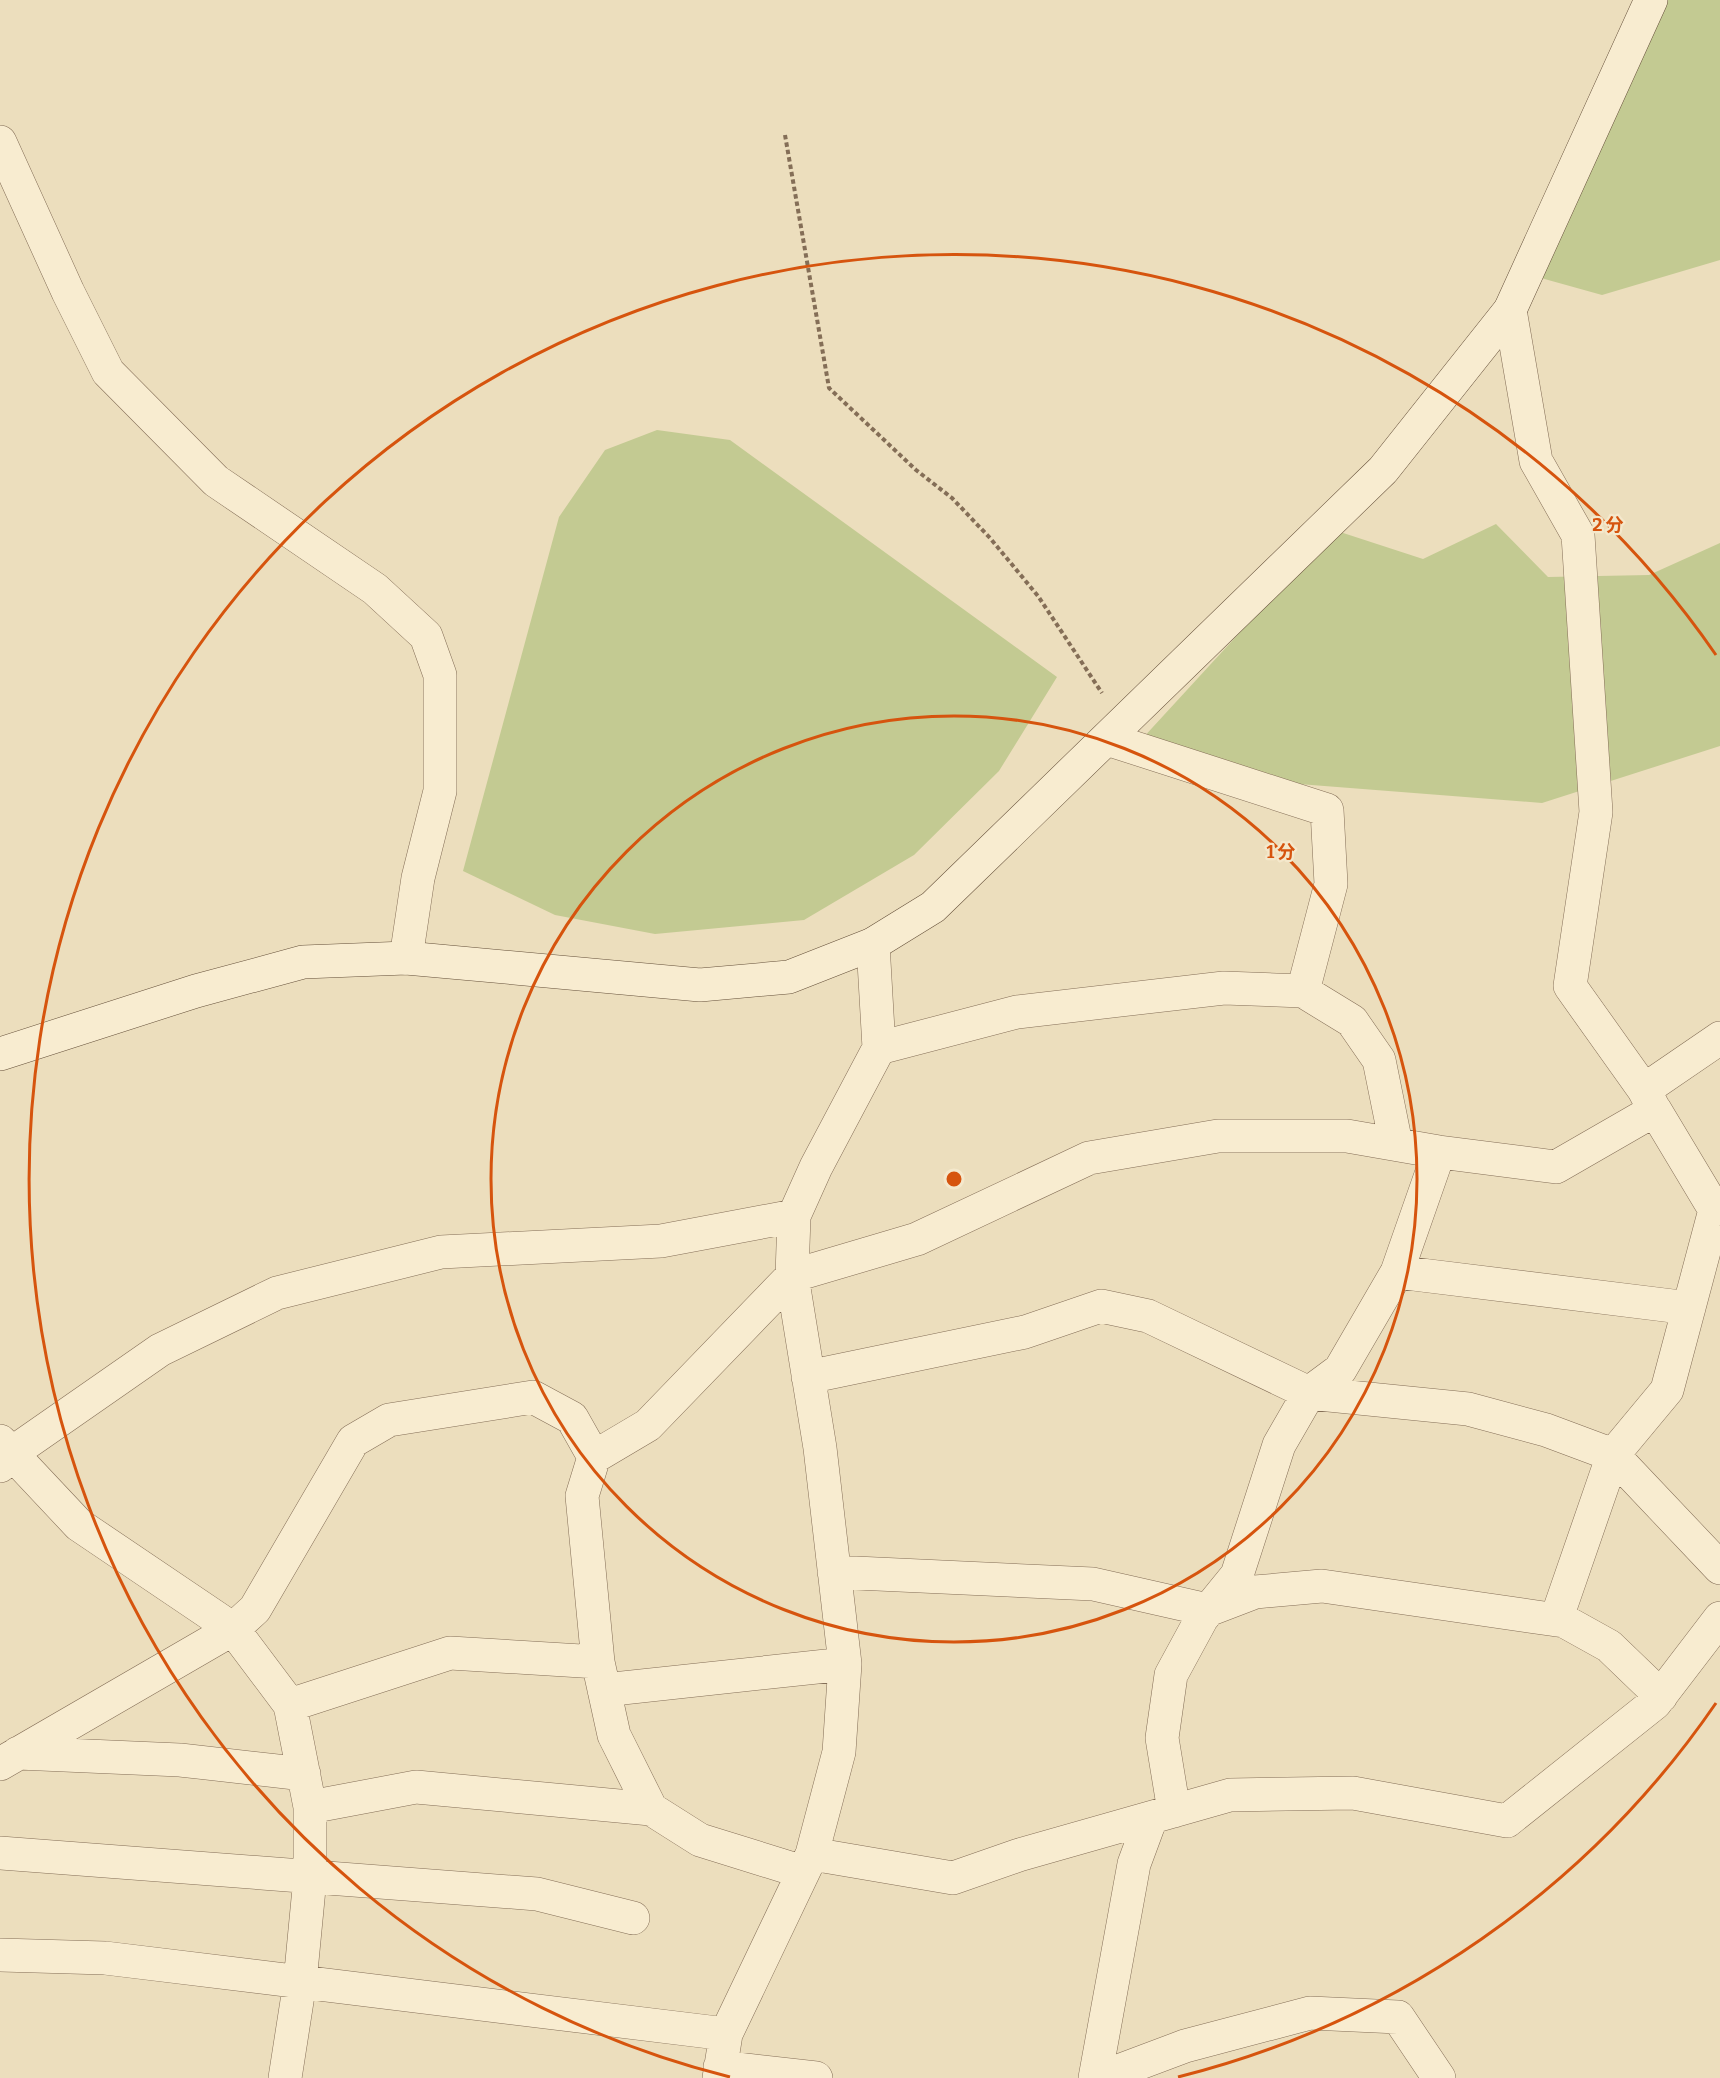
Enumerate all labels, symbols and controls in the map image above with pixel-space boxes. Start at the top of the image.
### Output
text: 2 分 [1592,514,1624,536]
text: 1 分 [1266,841,1296,863]
centre of rings [944,1169,964,1189]

